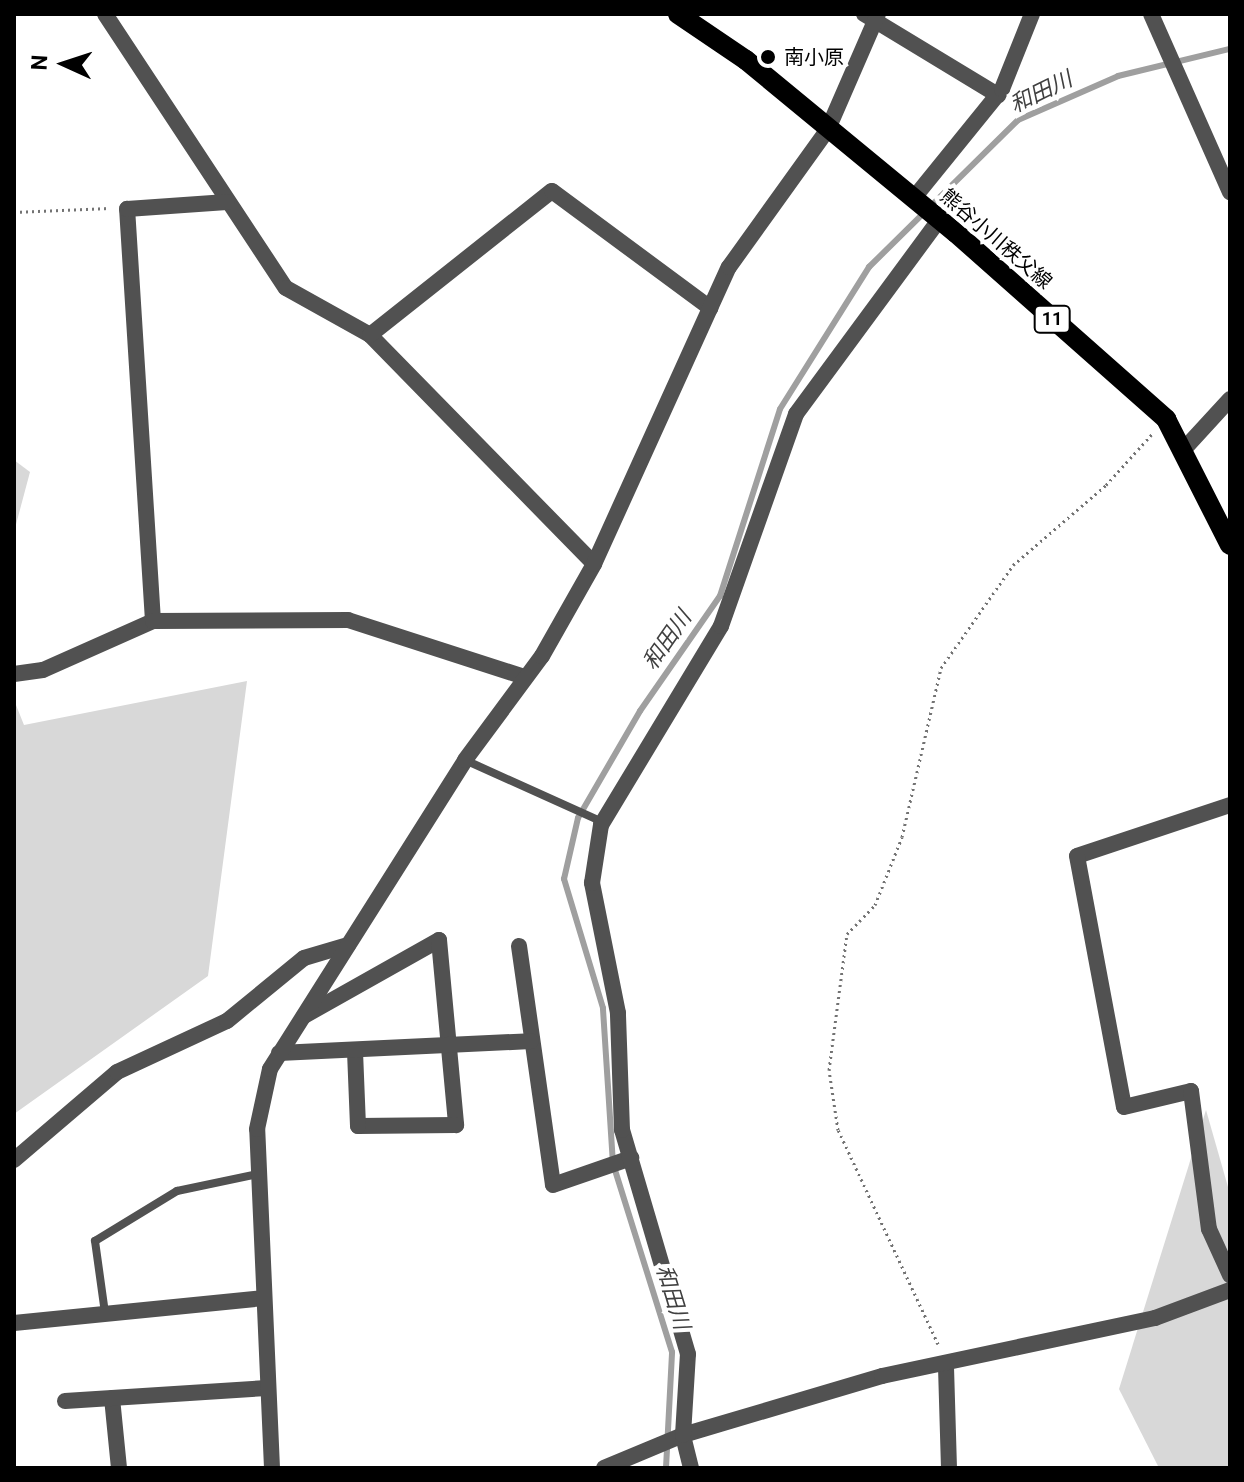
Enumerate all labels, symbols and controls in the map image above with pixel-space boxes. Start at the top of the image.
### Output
north arrow [24,24,104,104]
place label: 南小原 [784,45,844,69]
marker: 南小原 [759,48,777,66]
text: N [27,54,52,71]
water label: 和田川 [1006,66,1076,118]
street label: 熊谷小川秩父線 [935,184,1057,294]
road number: 11 [1032,305,1072,333]
water label: 和田川 [637,605,697,675]
water label: 和田川 [651,1262,695,1332]

